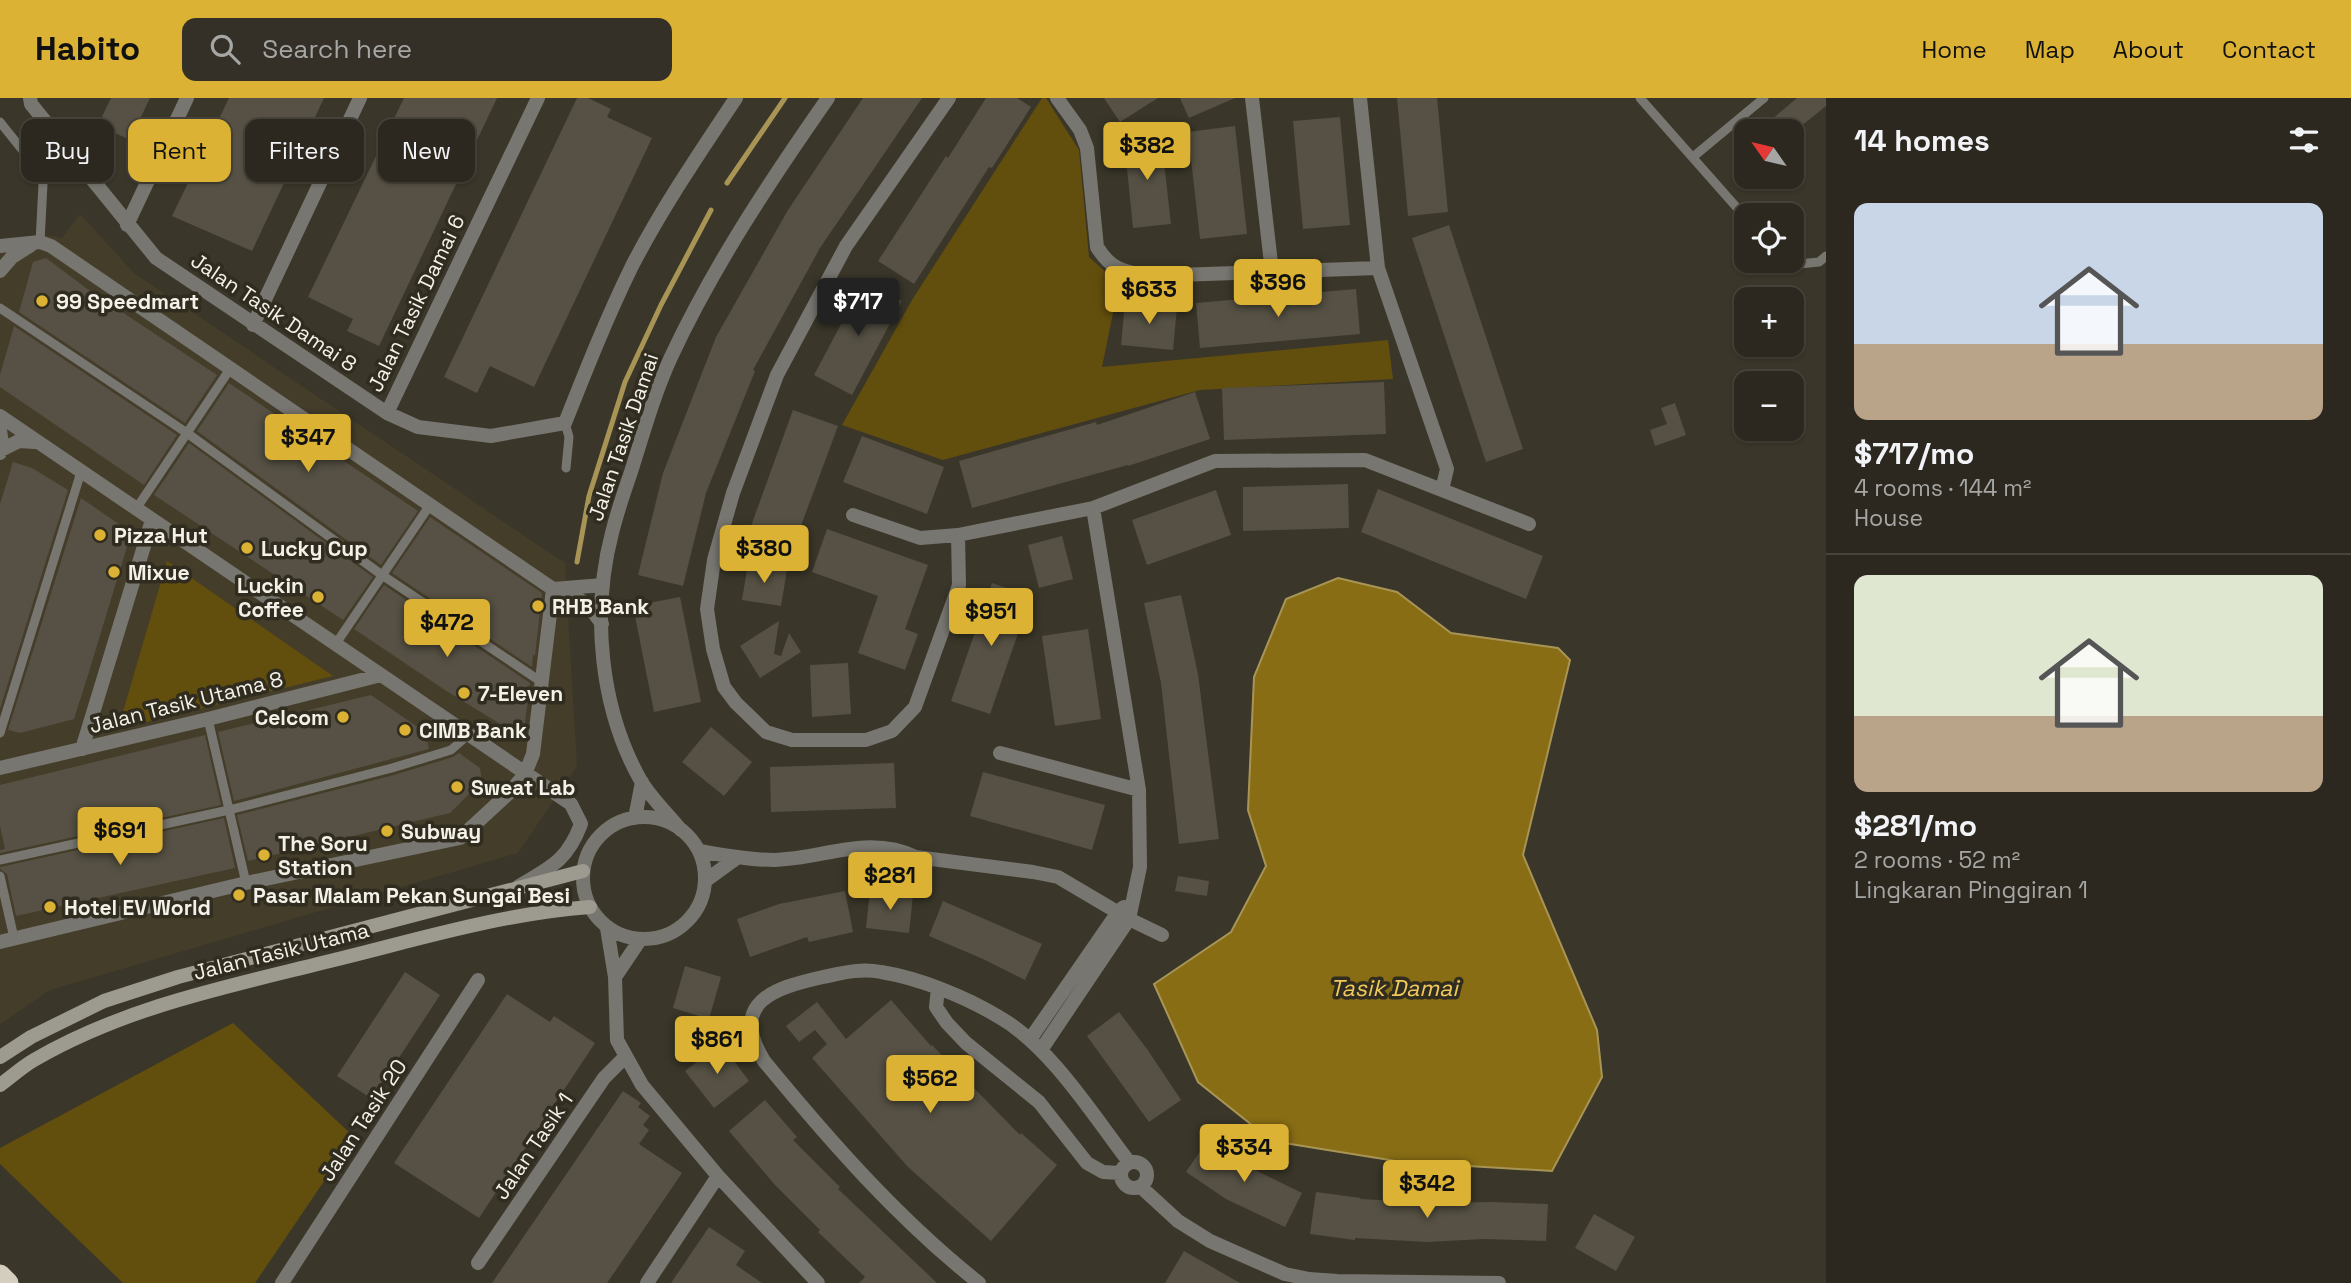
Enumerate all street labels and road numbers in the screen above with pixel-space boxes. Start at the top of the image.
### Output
street label: Jalan Tasik Damai 6 [361,210,471,396]
street label: Jalan Tasik Damai 8 [186,247,362,377]
street label: Jalan Tasik Damai [582,350,664,524]
street label: Jalan Tasik Utama 8 [86,665,286,739]
street label: Jalan Tasik Utama [190,916,372,986]
street label: Jalan Tasik 20 [313,1054,413,1186]
street label: Jalan Tasik 1 [487,1087,579,1205]

